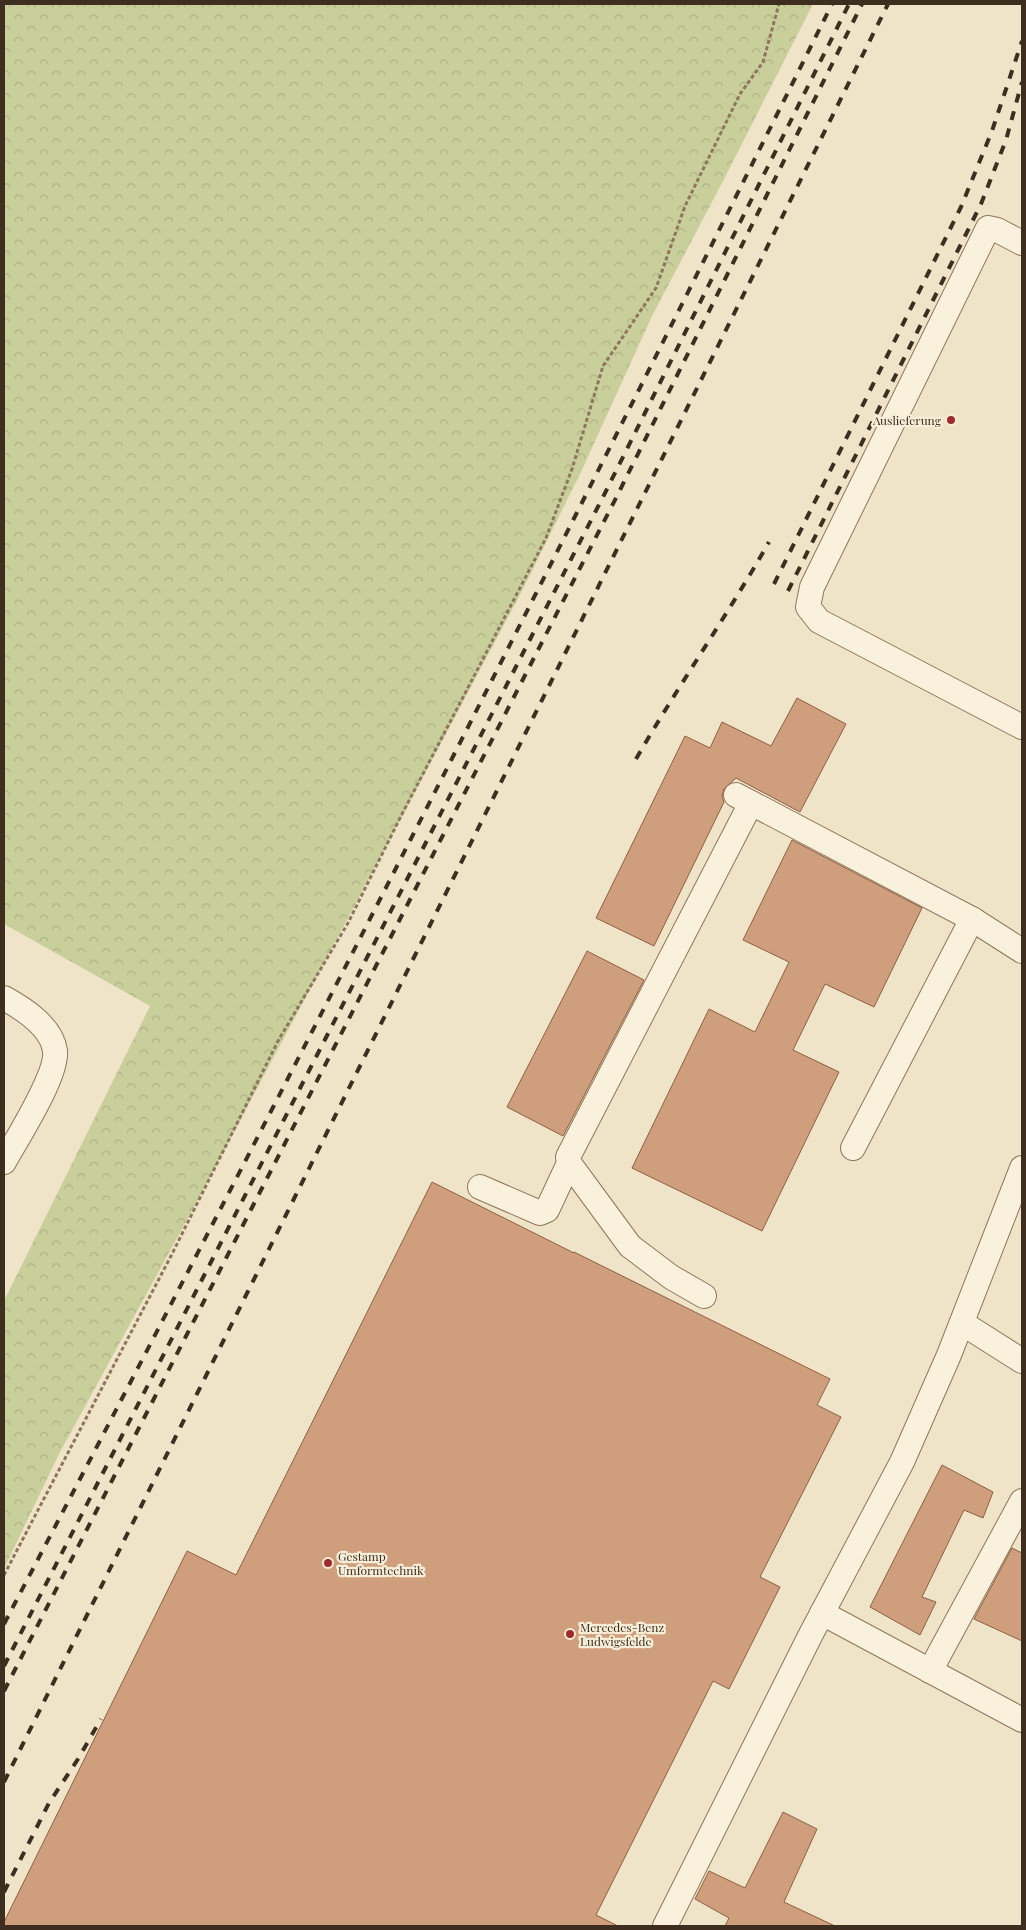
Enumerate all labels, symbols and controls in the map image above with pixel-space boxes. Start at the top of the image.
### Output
place label: Auslieferung [872,412,942,428]
marker: Auslieferung [945,414,957,426]
place label: Gestamp Umformtechnik [338,1548,424,1578]
marker: Gestamp Umformtechnik [322,1557,334,1569]
place label: Mercedes-Benz Ludwigsfelde [580,1619,664,1649]
marker: Mercedes-Benz Ludwigsfelde [564,1628,576,1640]

